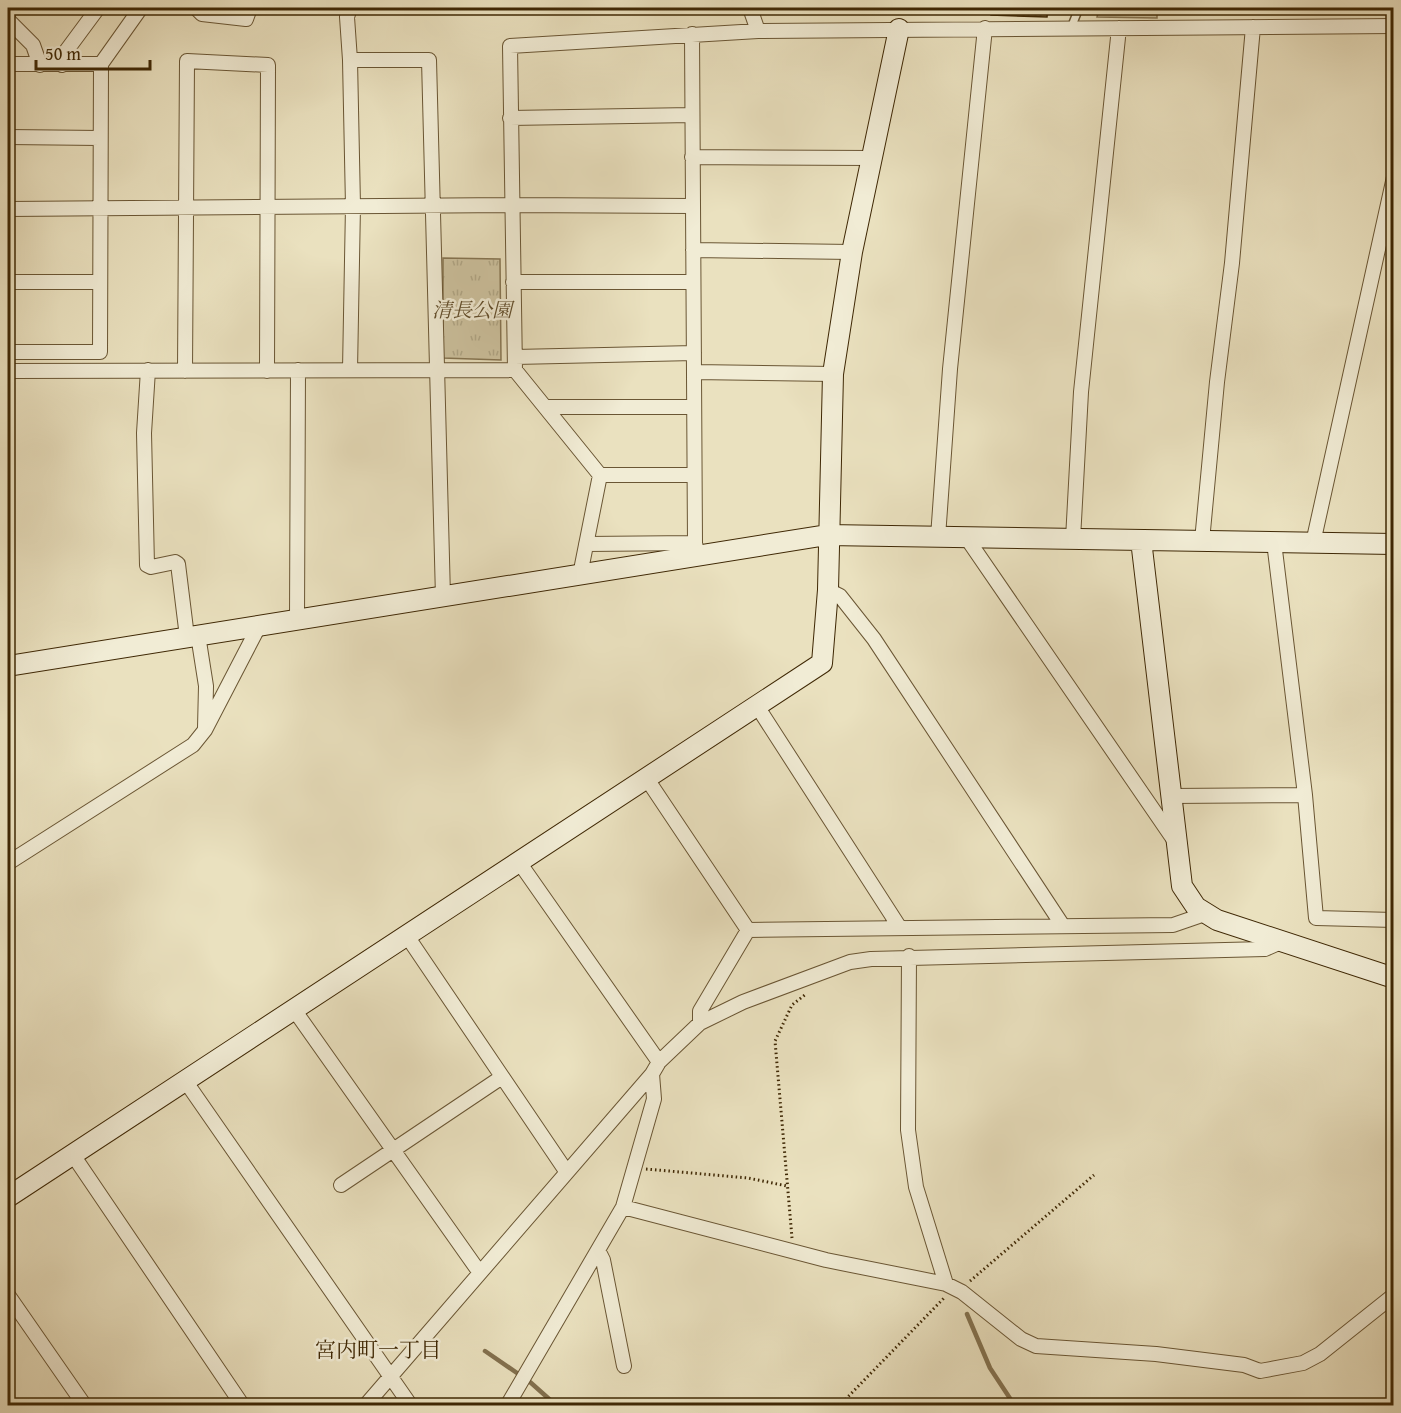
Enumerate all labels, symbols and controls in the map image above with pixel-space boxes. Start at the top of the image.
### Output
scale bar [36,33,150,71]
text: 50 m [45,40,81,67]
park label: 清長公園 [432,295,515,324]
district label: 宮内町一丁目 [315,1334,441,1365]

